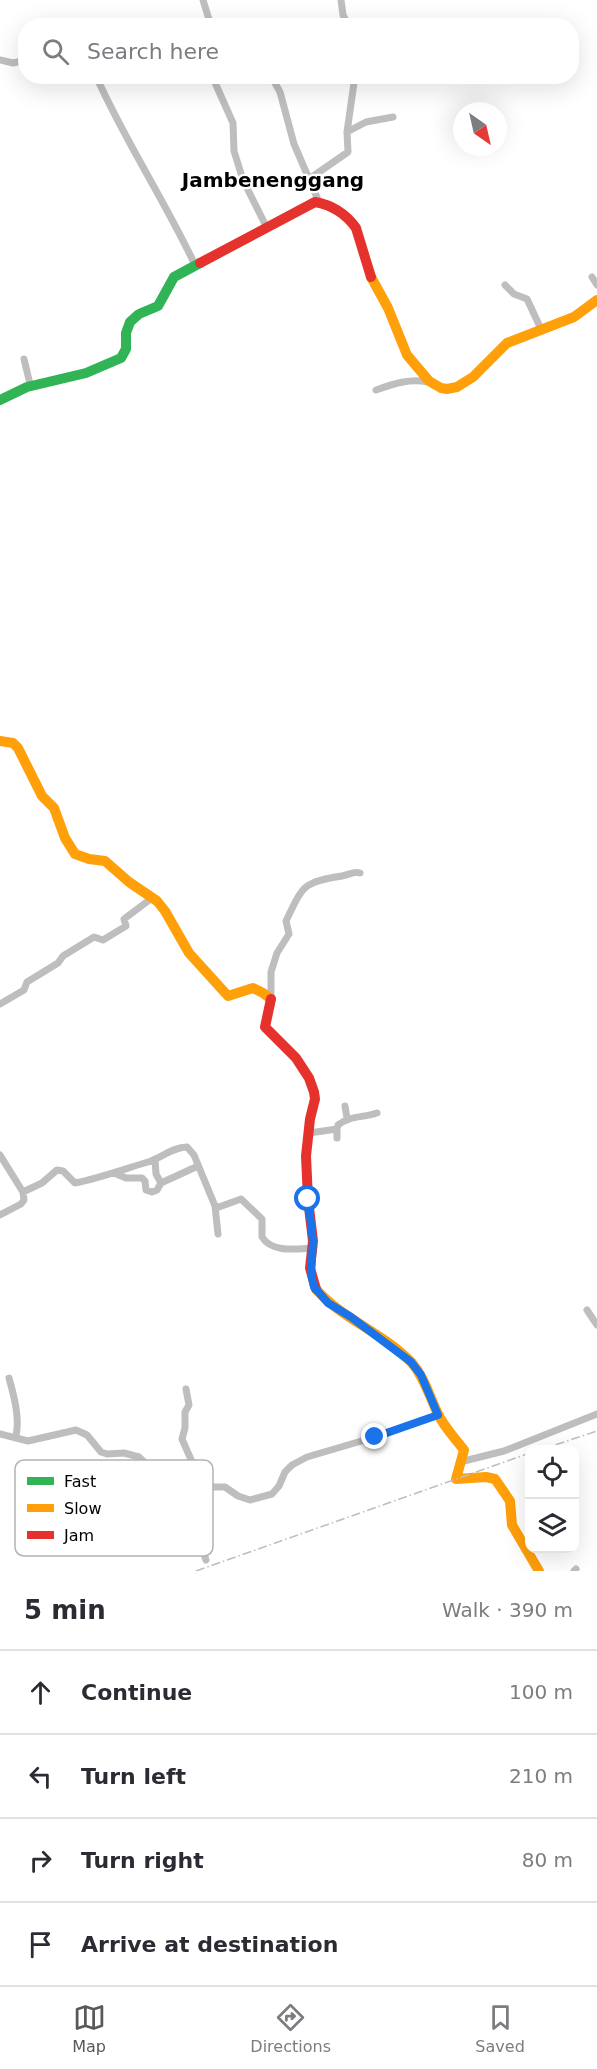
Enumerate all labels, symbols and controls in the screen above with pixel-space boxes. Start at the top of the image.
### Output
search box [18,18,579,84]
icon: search [39,35,72,68]
text: Search here [87,39,219,64]
north arrow [453,102,507,156]
district label: Jambenenggang [180,168,364,192]
route start [294,1185,320,1211]
route end [361,1423,387,1449]
map controls [525,1445,579,1553]
button: locate [525,1445,579,1499]
legend [15,1460,213,1556]
text: Fast [64,1472,96,1491]
text: Slow [64,1499,101,1518]
button: layers [525,1499,579,1553]
text: Jam [63,1526,94,1545]
text: 5 min [24,1595,106,1625]
text: Walk · 390 m [442,1598,573,1622]
icon: ahead [24,1676,57,1709]
text: Continue [81,1680,192,1705]
text: 100 m [509,1680,573,1704]
icon: left [24,1760,57,1793]
text: Turn left [81,1764,186,1789]
text: 210 m [509,1764,573,1788]
icon: right [24,1844,57,1877]
text: Turn right [81,1848,204,1873]
text: 80 m [522,1848,573,1872]
icon: arrive [24,1928,57,1961]
text: Arrive at destination [81,1932,338,1957]
tab: Map [72,2001,106,2056]
tab: Directions [250,2001,331,2056]
tab: Saved [475,2001,525,2056]

